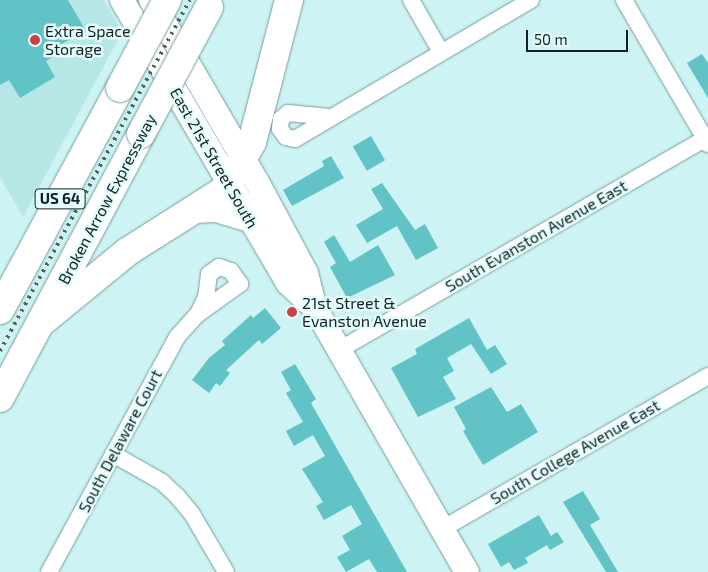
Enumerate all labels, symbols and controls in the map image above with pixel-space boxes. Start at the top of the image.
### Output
scale bar [528,20,630,52]
place label: Extra Space Storage [45,21,131,59]
text: 50 m [534,30,568,48]
marker: Extra Space Storage [29,34,41,46]
street label: East 21st Street South [166,84,262,232]
street label: Broken Arrow Expressway [54,110,160,288]
street label: South Evanston Avenue East [442,176,630,296]
road number: US 64 [34,186,86,212]
place label: 21st Street & Evanston Avenue [302,293,427,331]
marker: 21st Street & Evanston Avenue [286,306,298,318]
street label: South Delaware Court [74,366,166,516]
street label: South College Avenue East [487,396,663,508]

